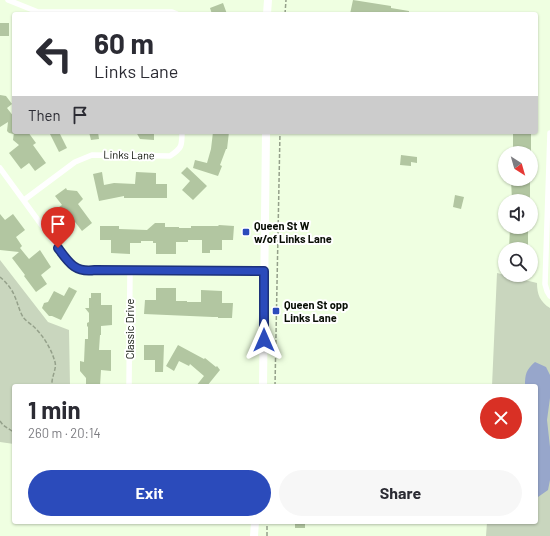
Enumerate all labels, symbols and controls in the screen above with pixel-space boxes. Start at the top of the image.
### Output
text: 60 m [94,26,154,60]
icon: left [28,28,80,80]
text: Links Lane [94,60,178,82]
icon: arrive [69,104,91,126]
text: Then [28,106,61,124]
north arrow [498,146,538,186]
map controls [498,146,538,282]
street label: Links Lane [103,148,155,161]
button: sound [498,194,538,234]
pin [41,207,75,248]
icon: arrive [47,213,69,235]
place label: Queen St W w/of Links Lane [254,219,332,245]
marker: Queen St W w/of Links Lane [241,227,251,237]
button: search [498,242,538,282]
place label: Queen St opp Links Lane [284,298,348,324]
street label: Classic Drive [123,299,136,359]
marker: Queen St opp Links Lane [271,306,281,316]
position arrow [243,319,285,361]
text: 1 min [28,395,81,424]
button: close [480,397,522,439]
text: 260 m · 20:14 [28,425,101,441]
button: Exit [28,470,271,516]
button: Share [279,470,522,516]

